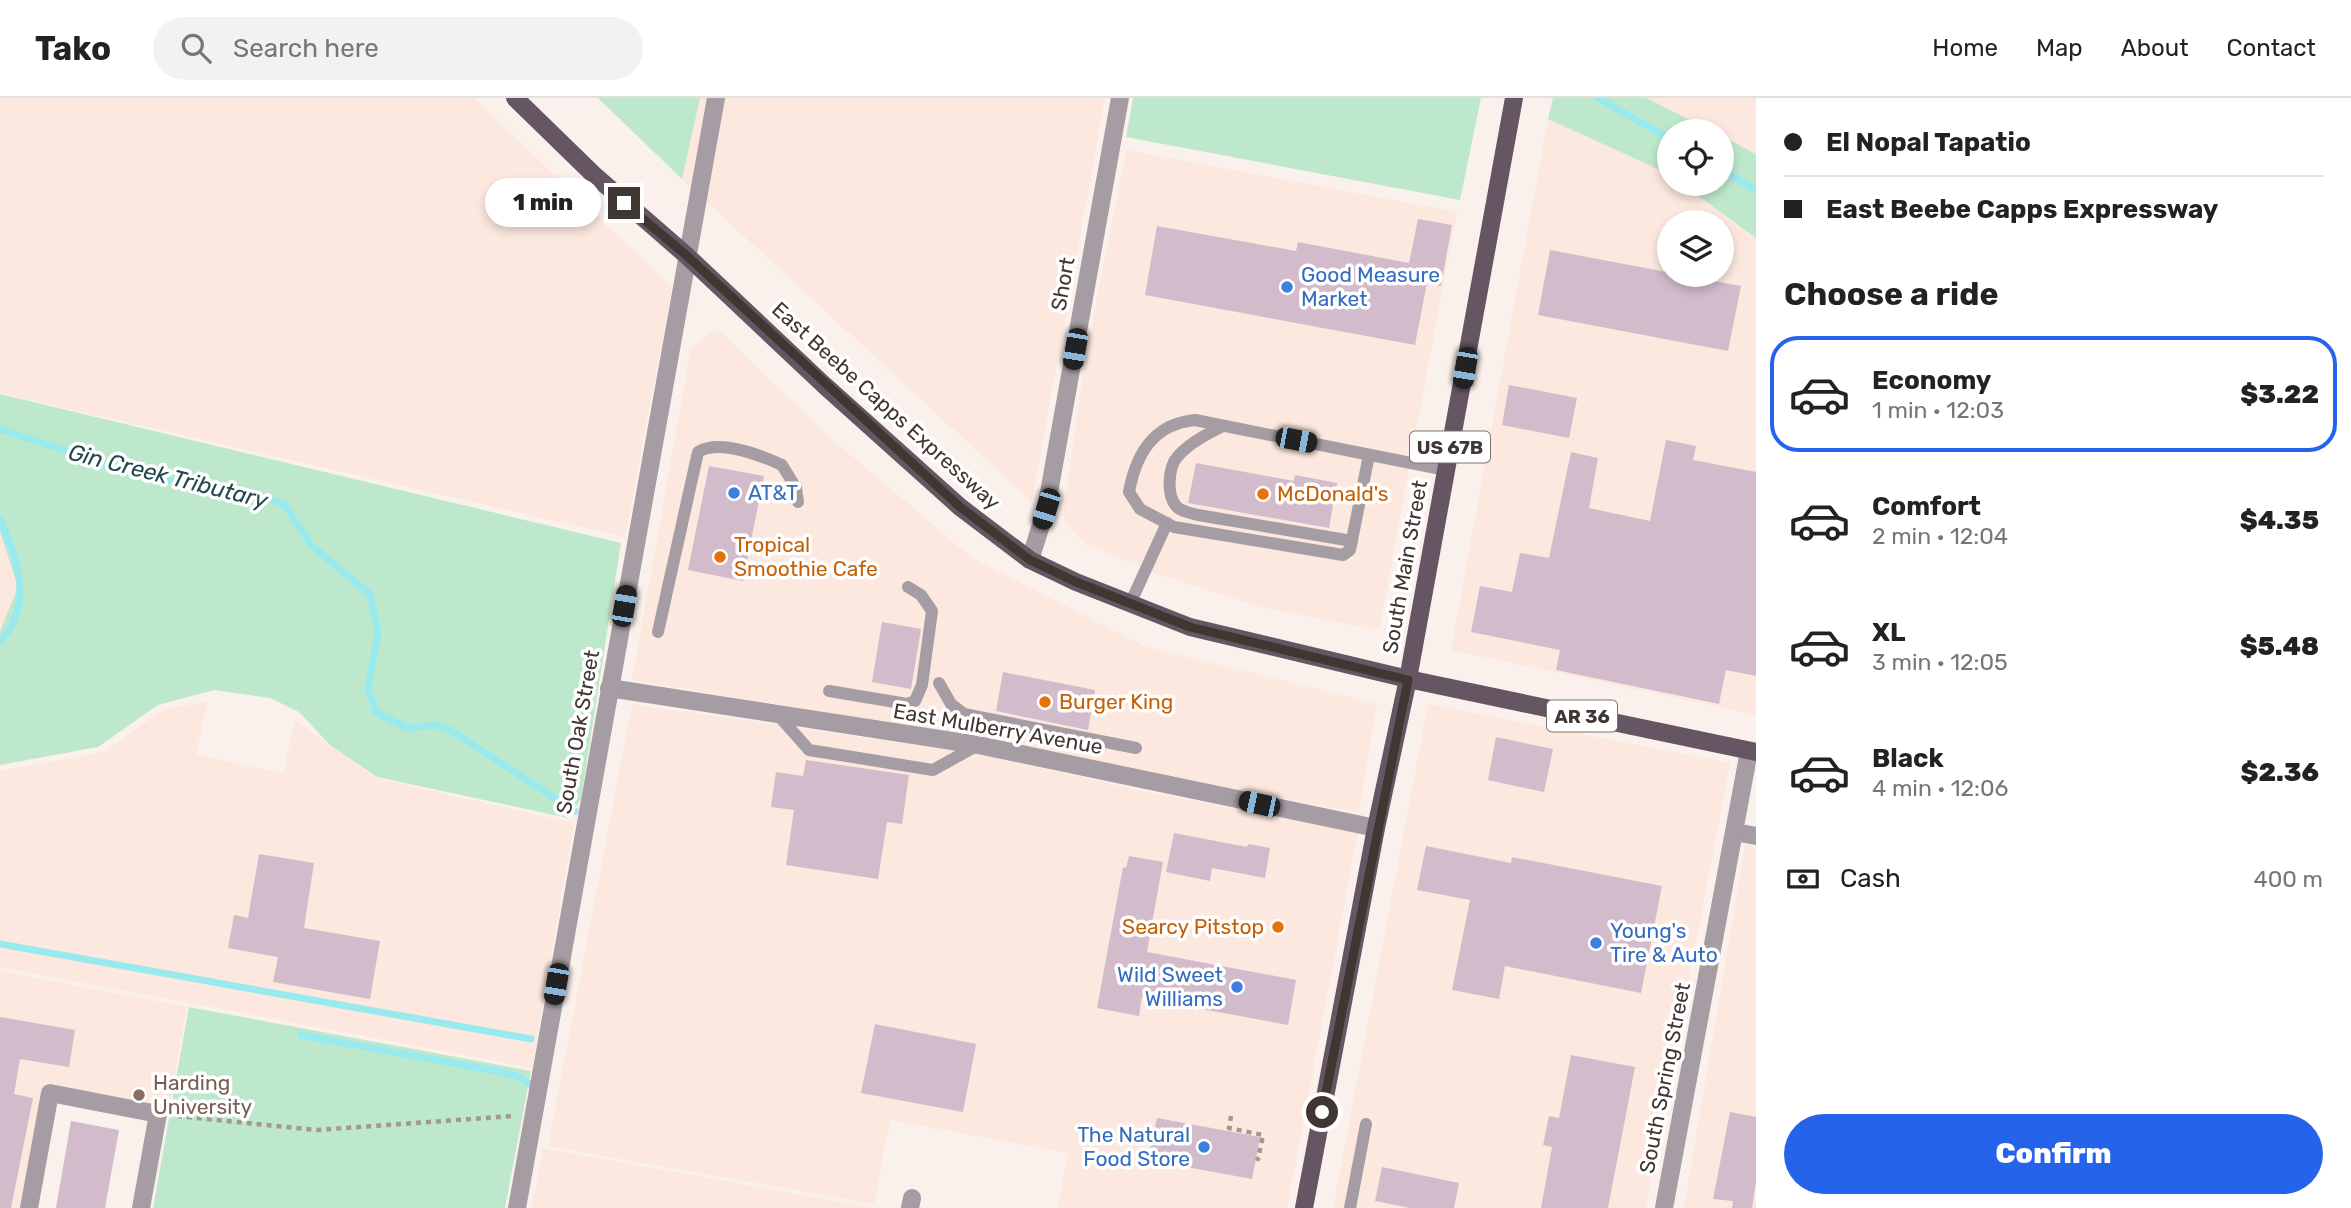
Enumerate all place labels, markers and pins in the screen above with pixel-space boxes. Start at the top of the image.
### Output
place label: Good Measure Market [1301,262,1440,311]
marker: Good Measure Market [1279,279,1295,295]
place label: AT&T [748,480,798,505]
place label: McDonald's [1277,481,1389,506]
marker: AT&T [726,485,742,501]
marker: McDonald's [1255,486,1271,502]
place label: Tropical Smoothie Cafe [734,532,878,581]
marker: Tropical Smoothie Cafe [712,549,728,565]
place label: Burger King [1059,689,1173,714]
marker: Burger King [1037,694,1053,710]
place label: Searcy Pitstop [1122,914,1264,939]
place label: Young's Tire & Auto [1610,918,1718,967]
marker: Searcy Pitstop [1270,919,1286,935]
marker: Young's Tire & Auto [1588,935,1604,951]
place label: Wild Sweet Williams [1117,962,1223,1011]
marker: Wild Sweet Williams [1229,979,1245,995]
place label: Harding University [153,1070,253,1119]
marker: Harding University [131,1087,147,1103]
place label: The Natural Food Store [1077,1122,1190,1171]
marker: The Natural Food Store [1196,1139,1212,1155]

